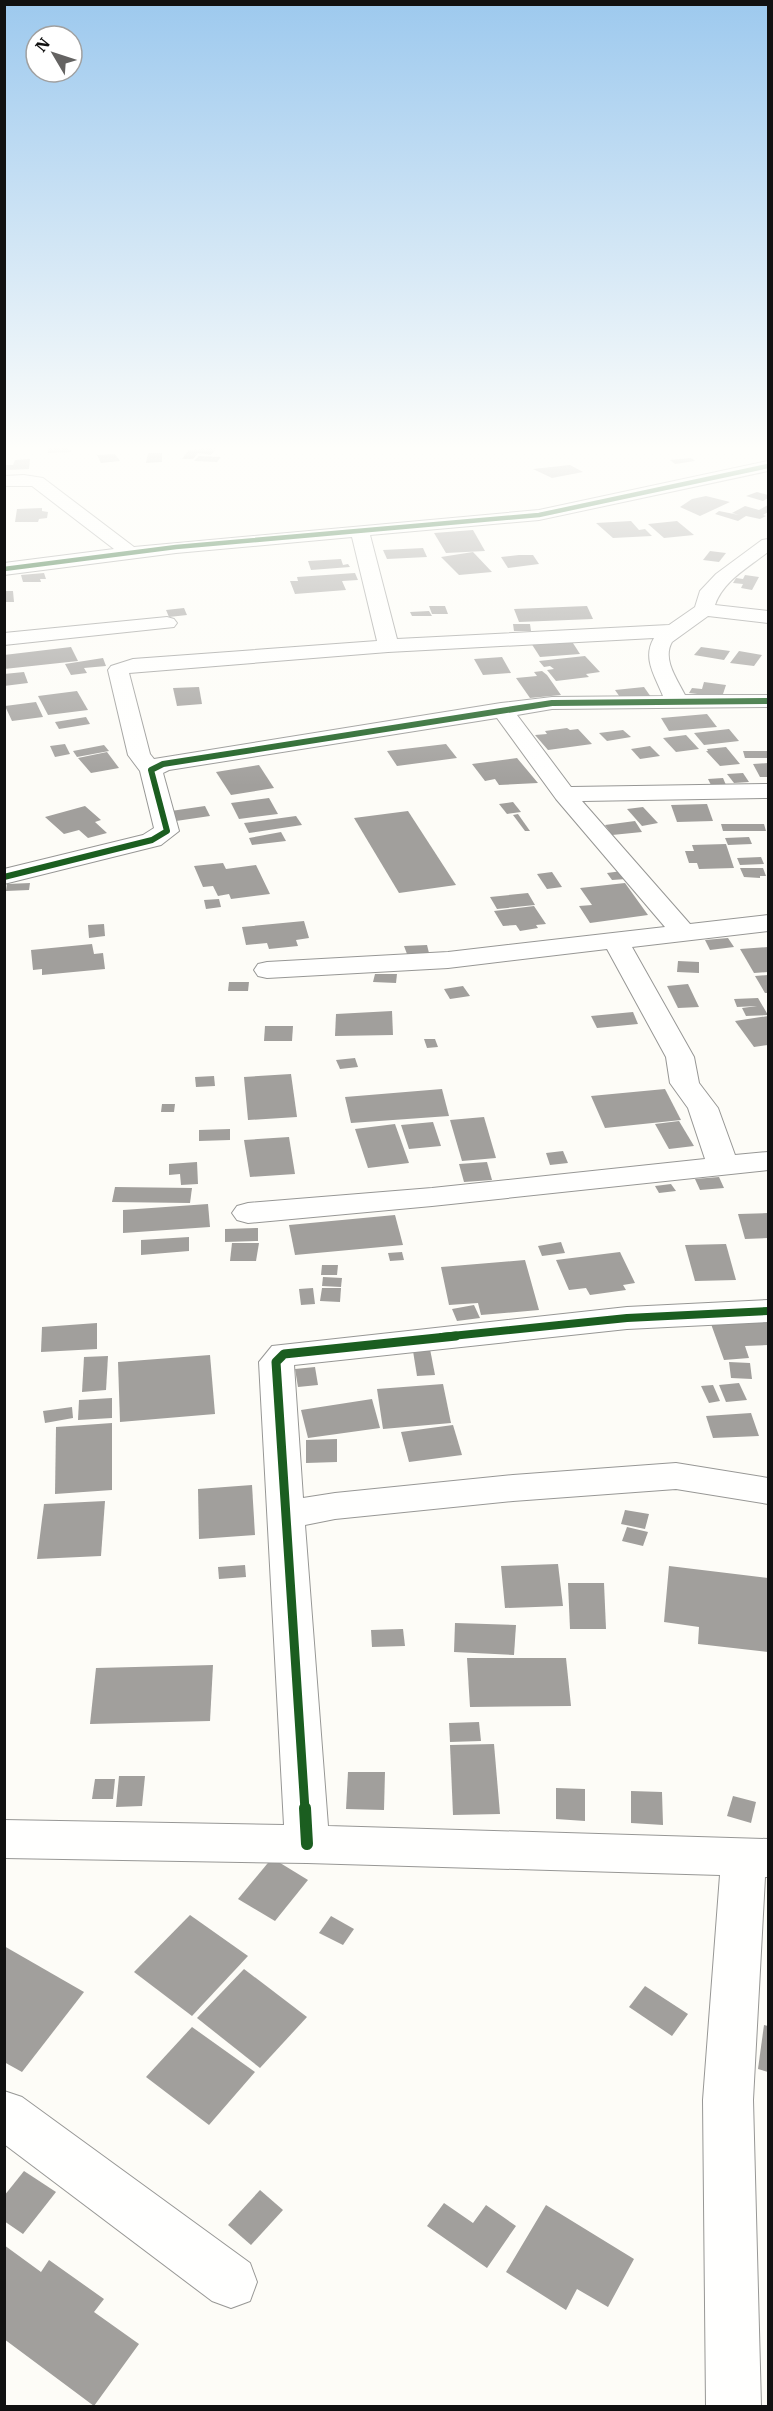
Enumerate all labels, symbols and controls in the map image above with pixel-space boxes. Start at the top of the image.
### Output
north arrow [24,24,84,84]
text: N [31,33,54,56]

